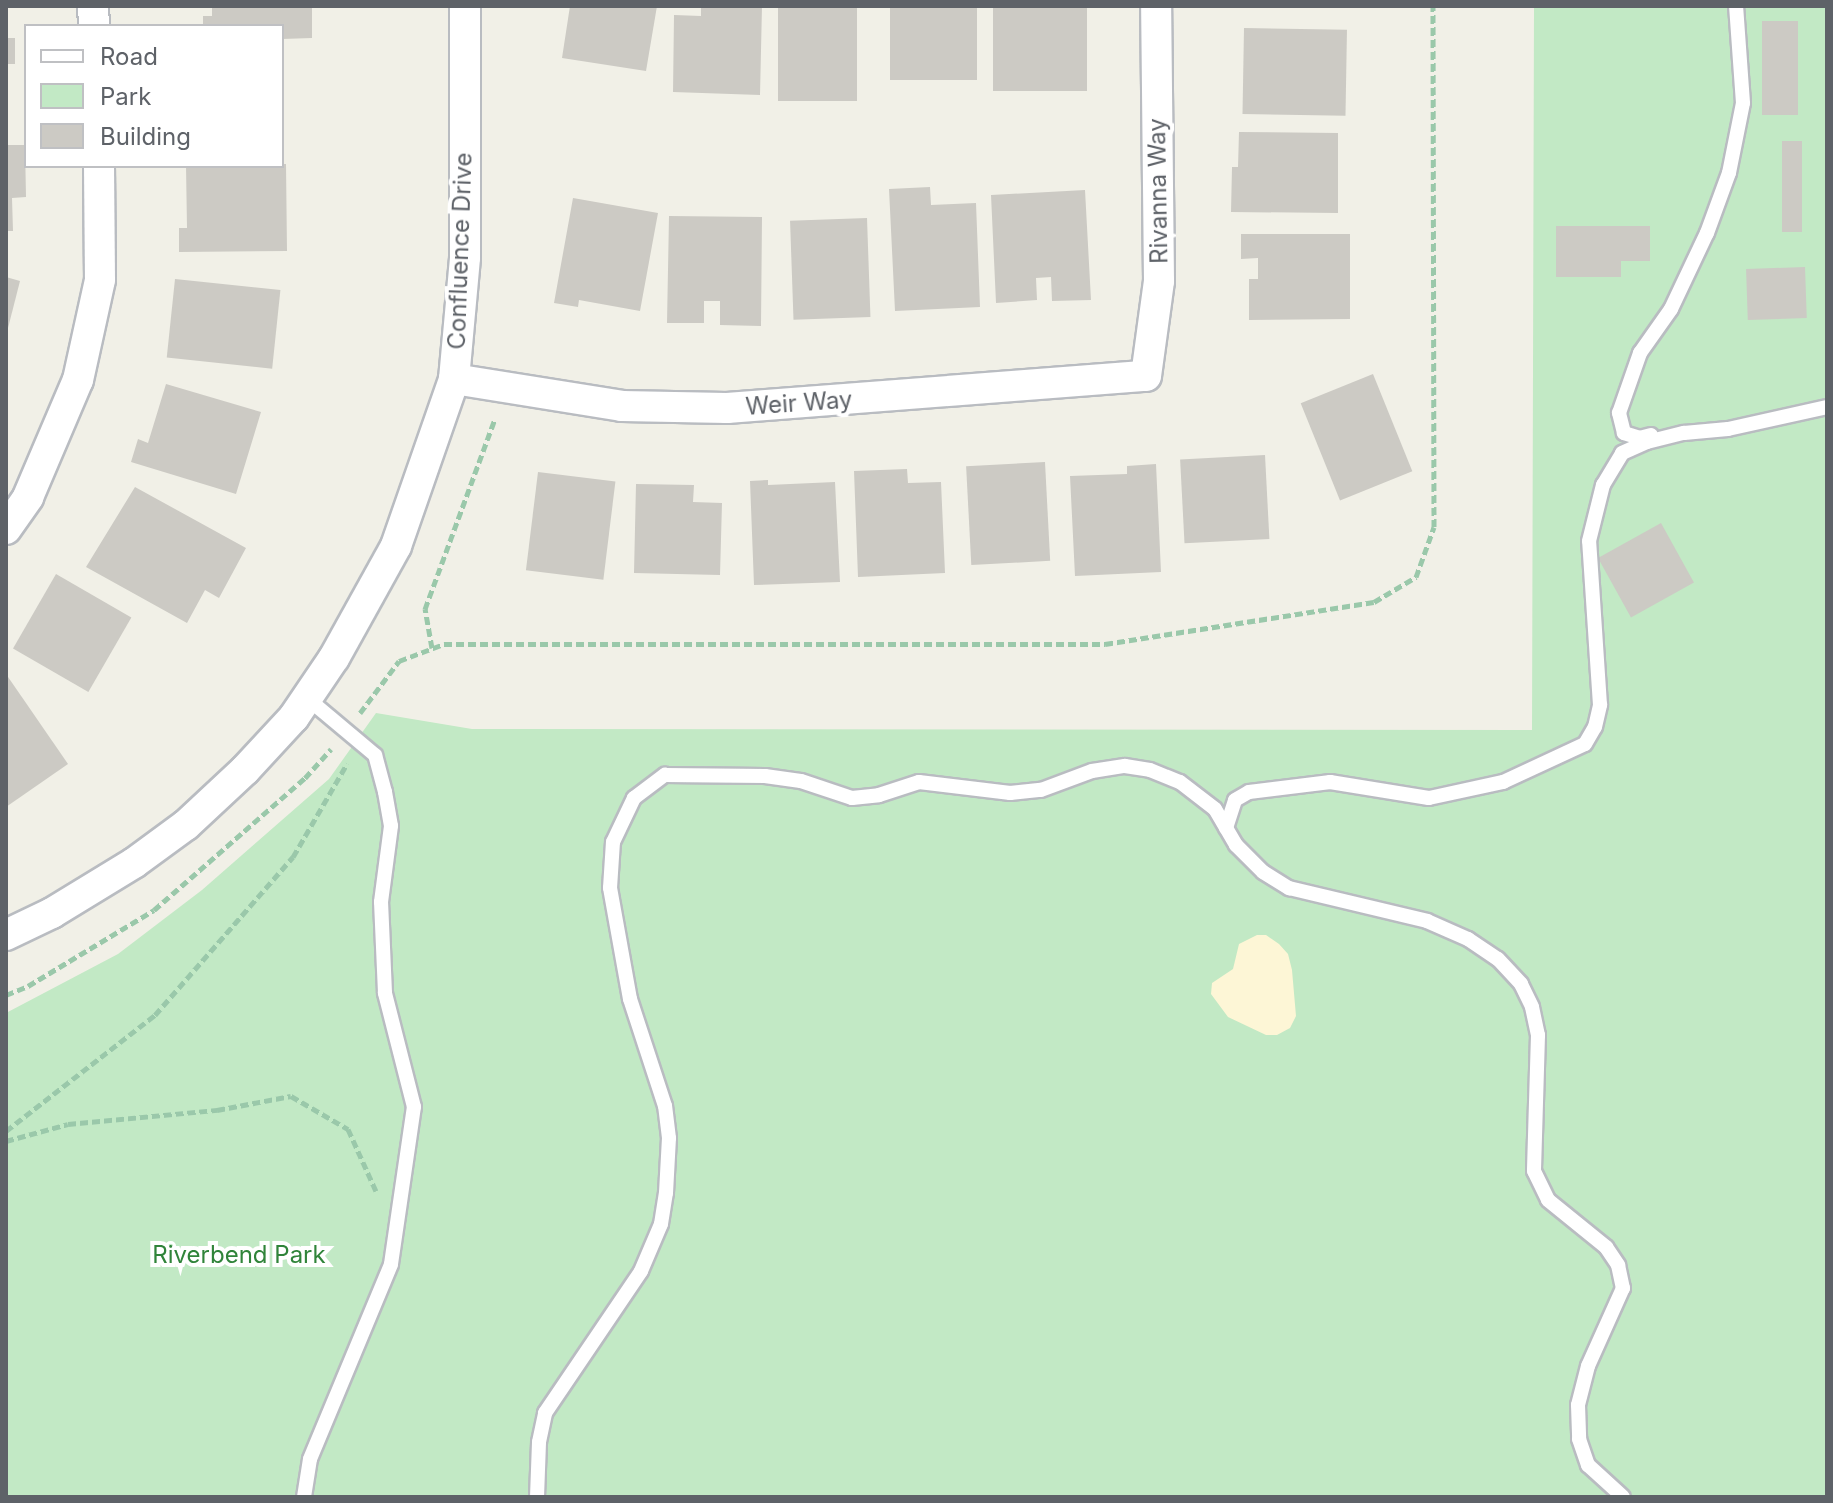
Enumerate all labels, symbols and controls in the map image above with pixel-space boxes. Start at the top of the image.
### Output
legend [24,24,284,168]
text: Road [100,42,158,71]
text: Park [100,82,151,111]
street label: Rivanna Way [1142,118,1174,264]
text: Building [100,122,191,151]
street label: Confluence Drive [442,152,478,350]
street label: Weir Way [745,385,853,421]
park label: Riverbend Park [152,1241,326,1269]

